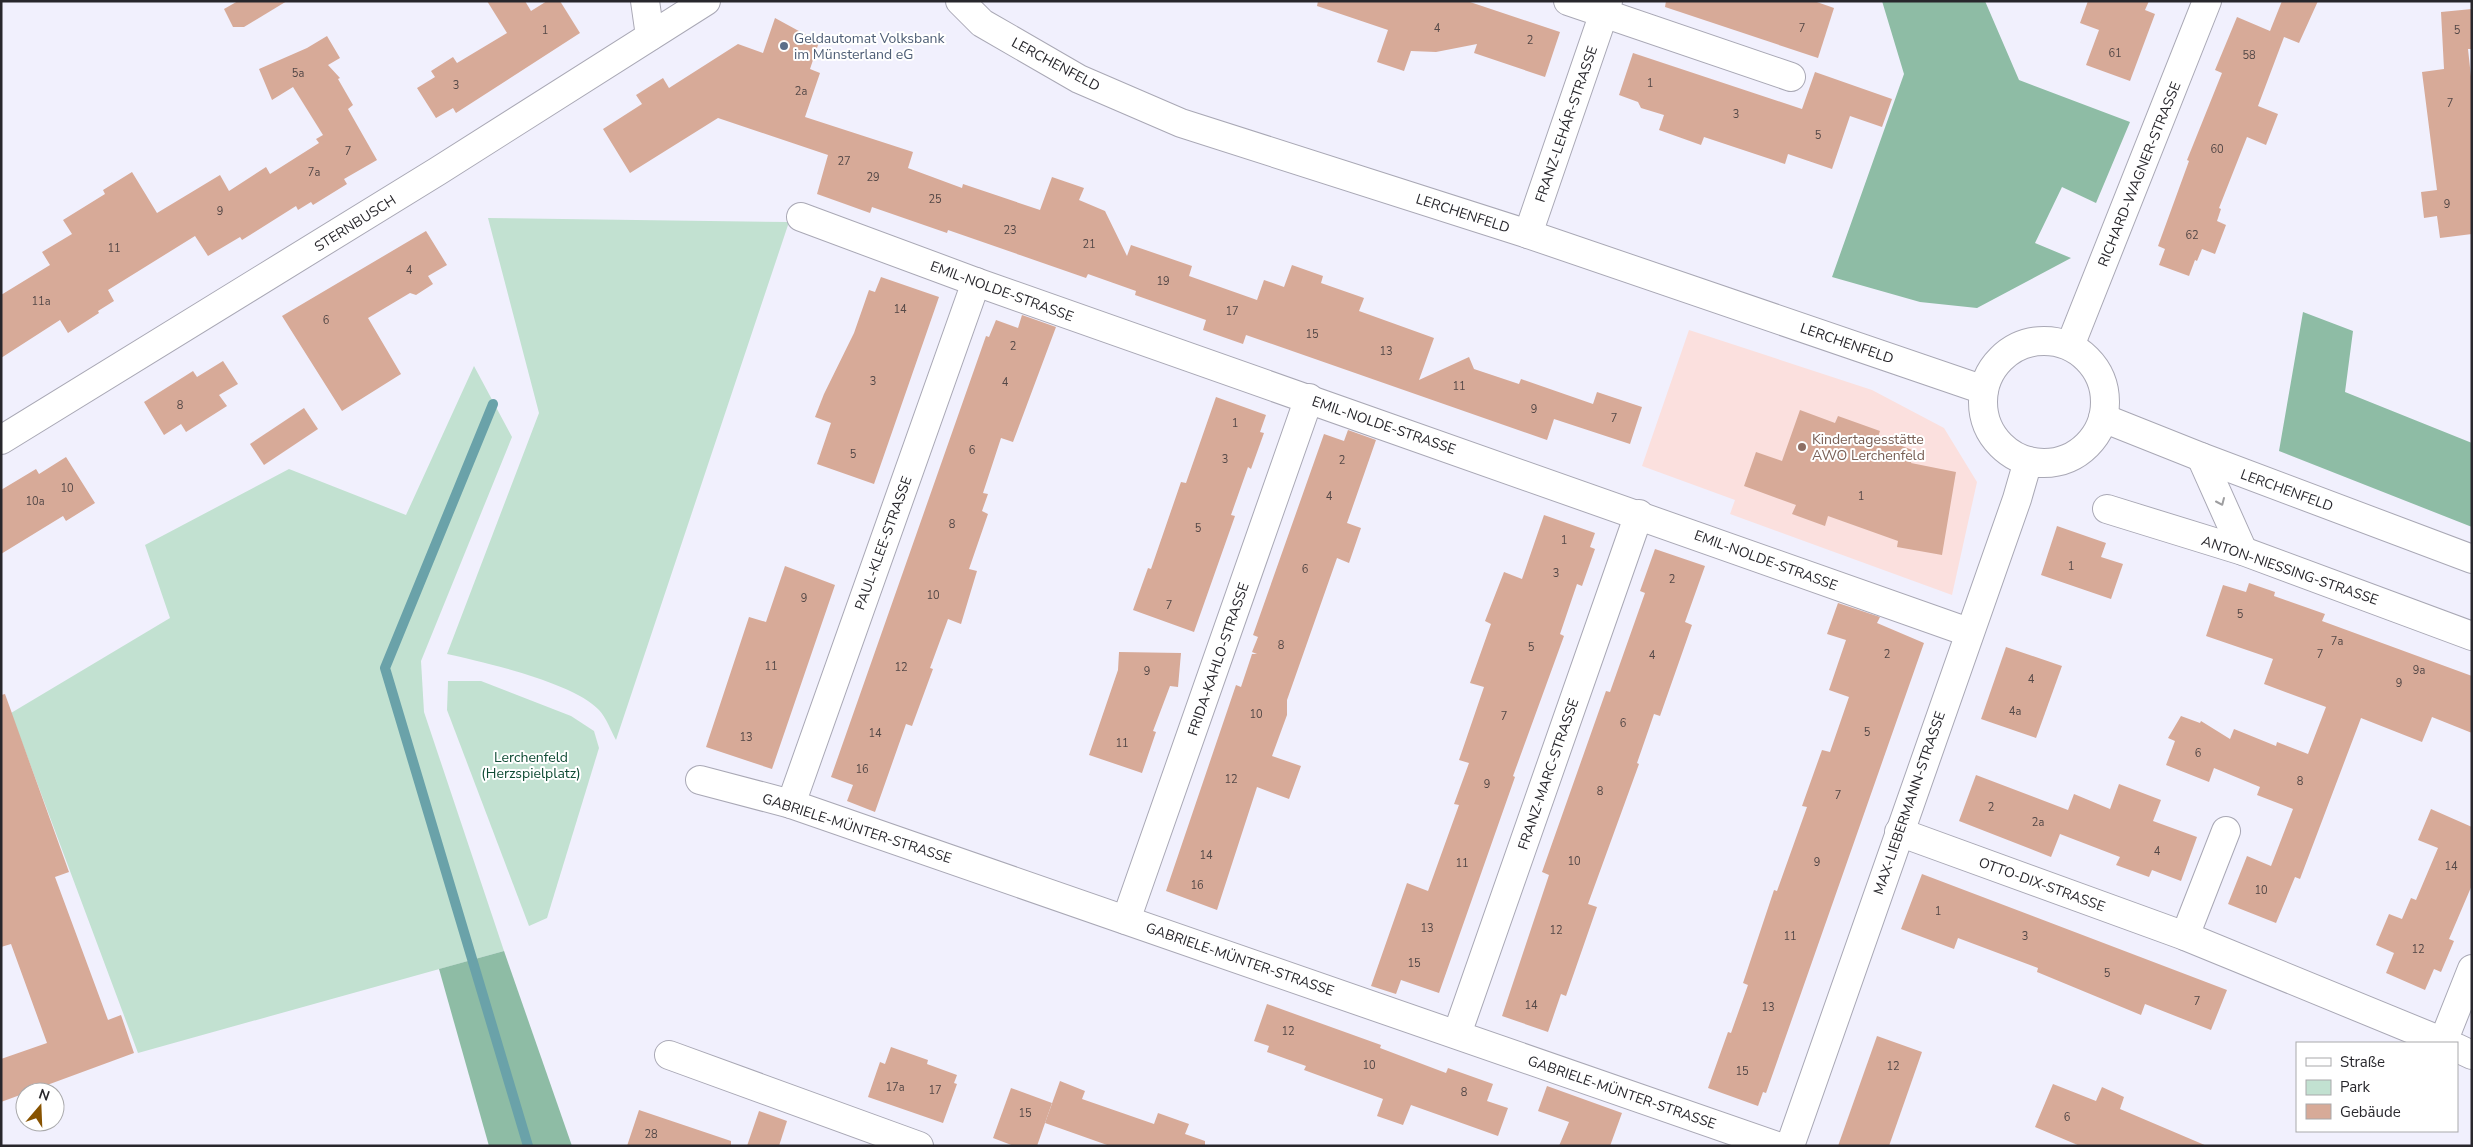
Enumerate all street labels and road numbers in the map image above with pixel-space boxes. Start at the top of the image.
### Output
street label: LERCHENFELD [1008,33,1103,96]
street label: FRANZ-LEHÁR-STRASSE [1531,43,1602,205]
street label: RICHARD-WAGNER-STRASSE [2094,79,2185,270]
street label: LERCHENFELD [1414,189,1512,238]
street label: STERNBUSCH [311,191,400,256]
street label: EMIL-NOLDE-STRASSE [928,257,1076,326]
street label: LERCHENFELD [1798,319,1896,368]
street label: EMIL-NOLDE-STRASSE [1309,392,1458,459]
street label: LERCHENFELD [2238,465,2336,516]
street label: PAUL-KLEE-STRASSE [850,474,917,613]
street label: EMIL-NOLDE-STRASSE [1692,526,1840,595]
street label: ANTON-NIESSING-STRASSE [2199,531,2381,610]
street label: FRIDA-KAHLO-STRASSE [1183,580,1254,738]
street label: FRANZ-MARC-STRASSE [1514,696,1583,852]
street label: MAX-LIEBERMANN-STRASSE [1869,709,1950,898]
street label: GABRIELE-MÜNTER-STRASSE [760,789,954,868]
street label: OTTO-DIX-STRASSE [1976,853,2108,916]
street label: GABRIELE-MÜNTER-STRASSE [1143,918,1337,1001]
street label: GABRIELE-MÜNTER-STRASSE [1525,1051,1719,1134]

